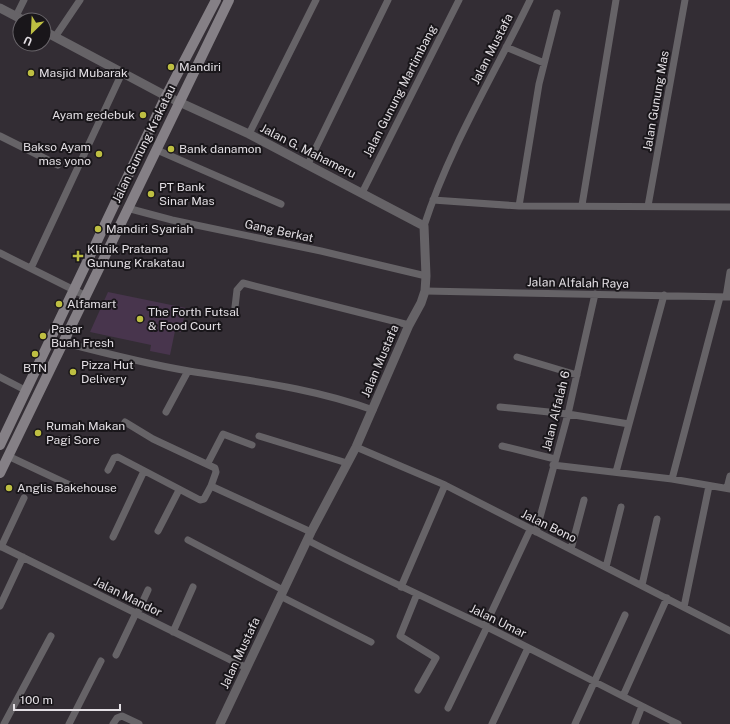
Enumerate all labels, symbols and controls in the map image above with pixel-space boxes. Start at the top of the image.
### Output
street label: Jalan Mustafa [468,11,516,87]
north arrow [12,12,52,52]
street label: Jalan Gunung Martimbang [361,23,439,159]
text: U [22,34,34,48]
street label: Jalan Gunung Mas [640,50,672,152]
place label: Mandiri [179,60,221,74]
marker: Mandiri [166,62,176,72]
place label: Masjid Mubarak [39,66,128,80]
marker: Masjid Mubarak [26,68,36,78]
street label: Jalan Gunung Krakatau [109,83,179,205]
place label: Ayam gedebuk [52,108,135,122]
marker: Ayam gedebuk [138,110,148,120]
street label: Jalan G. Mahameru [258,121,358,181]
place label: Bakso Ayam mas yono [23,140,91,168]
place label: Bank danamon [179,142,262,156]
marker: Bank danamon [166,144,176,154]
marker: Bakso Ayam mas yono [94,149,104,159]
place label: PT Bank Sinar Mas [159,180,214,208]
marker: PT Bank Sinar Mas [146,189,156,199]
street label: Gang Berkat [243,217,315,245]
place label: Mandiri Syariah [106,222,193,236]
marker: Mandiri Syariah [93,224,103,234]
place label: Klinik Pratama Gunung Krakatau [87,242,185,270]
marker: Klinik Pratama Gunung Krakatau [72,250,84,262]
street label: Jalan Alfalah Raya [527,275,629,291]
place label: Alfamart [67,297,117,311]
marker: Alfamart [54,299,64,309]
place label: The Forth Futsal & Food Court [148,305,240,333]
marker: The Forth Futsal & Food Court [135,314,145,324]
place label: Pasar Buah Fresh [51,322,114,350]
street label: Jalan Mustafa [358,323,402,399]
marker: Pasar Buah Fresh [38,331,48,341]
marker: BTN [30,349,40,359]
place label: Pizza Hut Delivery [81,358,134,386]
place label: BTN [23,361,47,375]
marker: Pizza Hut Delivery [68,367,78,377]
street label: Jalan Alfalah 6 [539,369,573,453]
place label: Rumah Makan Pagi Sore [46,419,125,447]
marker: Rumah Makan Pagi Sore [33,428,43,438]
place label: Anglis Bakehouse [17,481,117,495]
marker: Anglis Bakehouse [4,483,14,493]
street label: Jalan Bono [519,507,579,546]
street label: Jalan Mandor [92,574,165,620]
street label: Jalan Umar [467,601,529,641]
street label: Jalan Mustafa [217,615,263,691]
scale bar [14,686,120,712]
text: 100 m [20,693,53,707]

